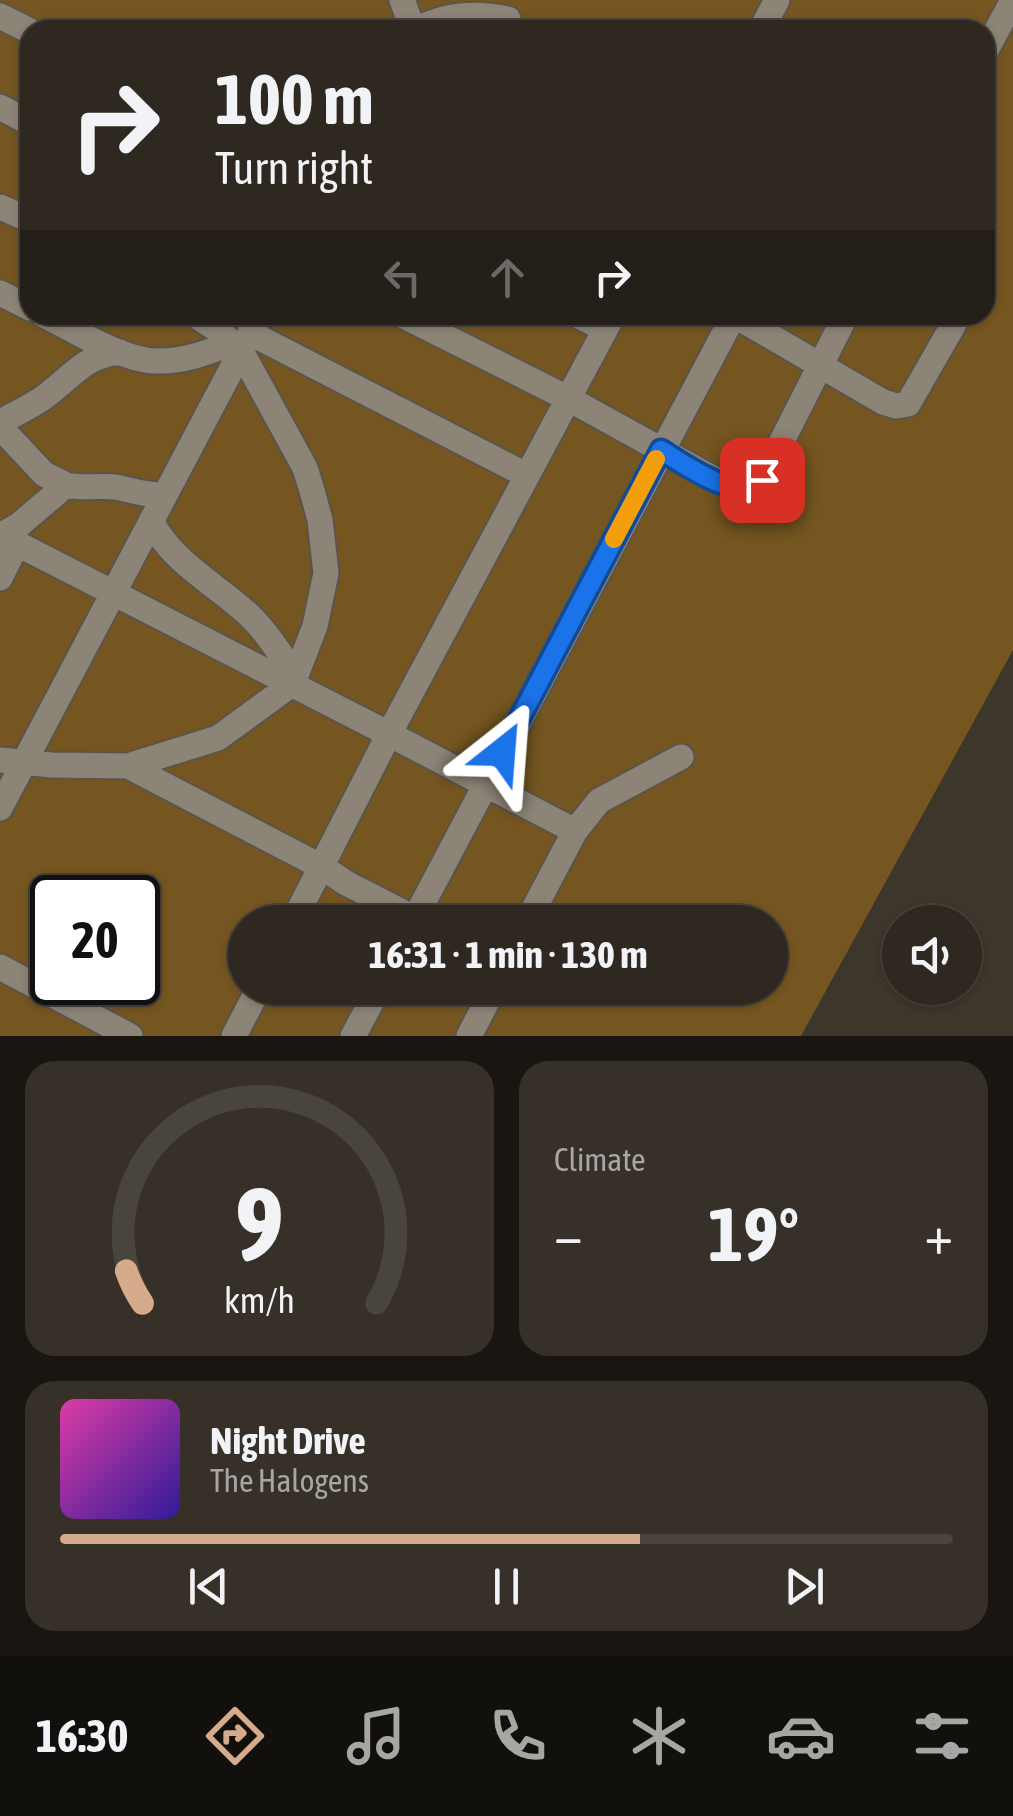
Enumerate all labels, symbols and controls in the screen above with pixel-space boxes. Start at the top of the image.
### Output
text: 100 m [215,59,374,139]
icon: right [50,60,180,190]
text: Turn right [215,142,373,194]
icon: left [375,250,430,305]
icon: ahead [480,250,535,305]
icon: right [585,250,640,305]
pin [720,438,805,523]
icon: arrive [735,453,790,508]
position arrow [450,700,554,804]
speed limit sign: 20 [30,875,160,1005]
map controls [882,905,982,1005]
button: sound [882,905,982,1005]
text: 16:31 · 1 min · 130 m [368,933,648,976]
text: Climate [554,1141,646,1178]
text: 9 [235,1164,284,1283]
text: 19° [708,1191,799,1277]
text: − [554,1203,583,1266]
text: + [924,1203,953,1266]
text: km/h [224,1280,295,1321]
text: Night Drive [210,1419,366,1462]
text: The Halogens [210,1462,369,1499]
icon: previous [181,1559,236,1614]
icon: pause [479,1559,534,1614]
icon: next [777,1559,832,1614]
icon: directions [200,1701,270,1771]
icon: music [341,1701,411,1771]
icon: phone [483,1701,553,1771]
icon: climate [624,1701,694,1771]
icon: car [766,1701,836,1771]
icon: filters [907,1701,977,1771]
text: 16:30 [36,1710,128,1762]

